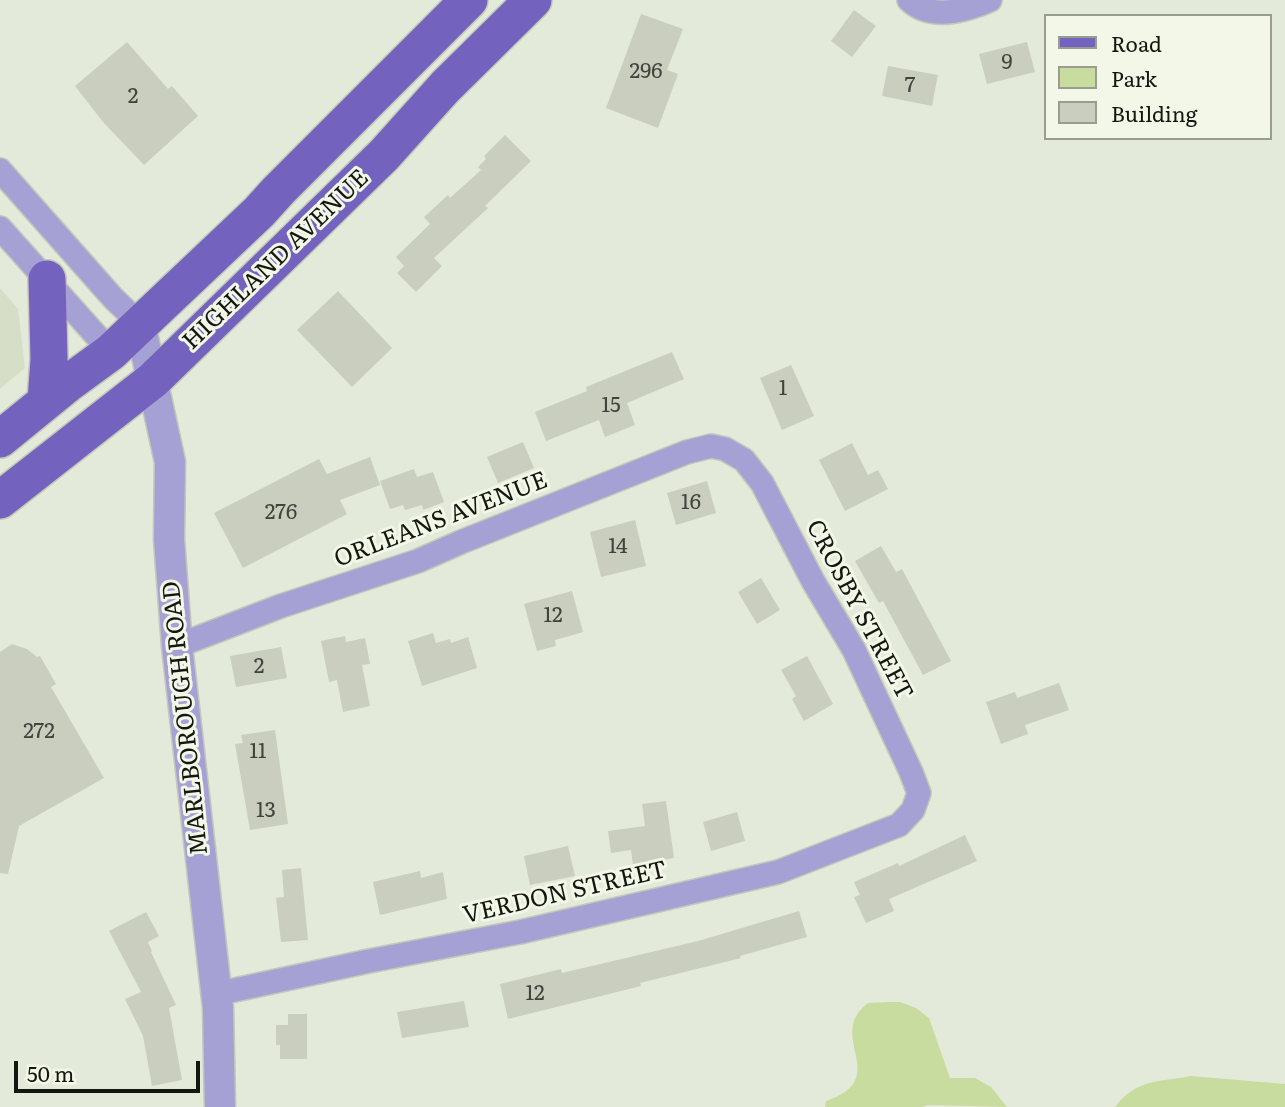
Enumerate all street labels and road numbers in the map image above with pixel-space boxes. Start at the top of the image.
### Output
street label: HIGHLAND AVENUE [177,164,375,356]
street label: ORLEANS AVENUE [330,466,552,574]
street label: CROSBY STREET [799,515,919,705]
street label: MARLBOROUGH ROAD [157,580,215,856]
street label: VERDON STREET [460,856,670,930]

